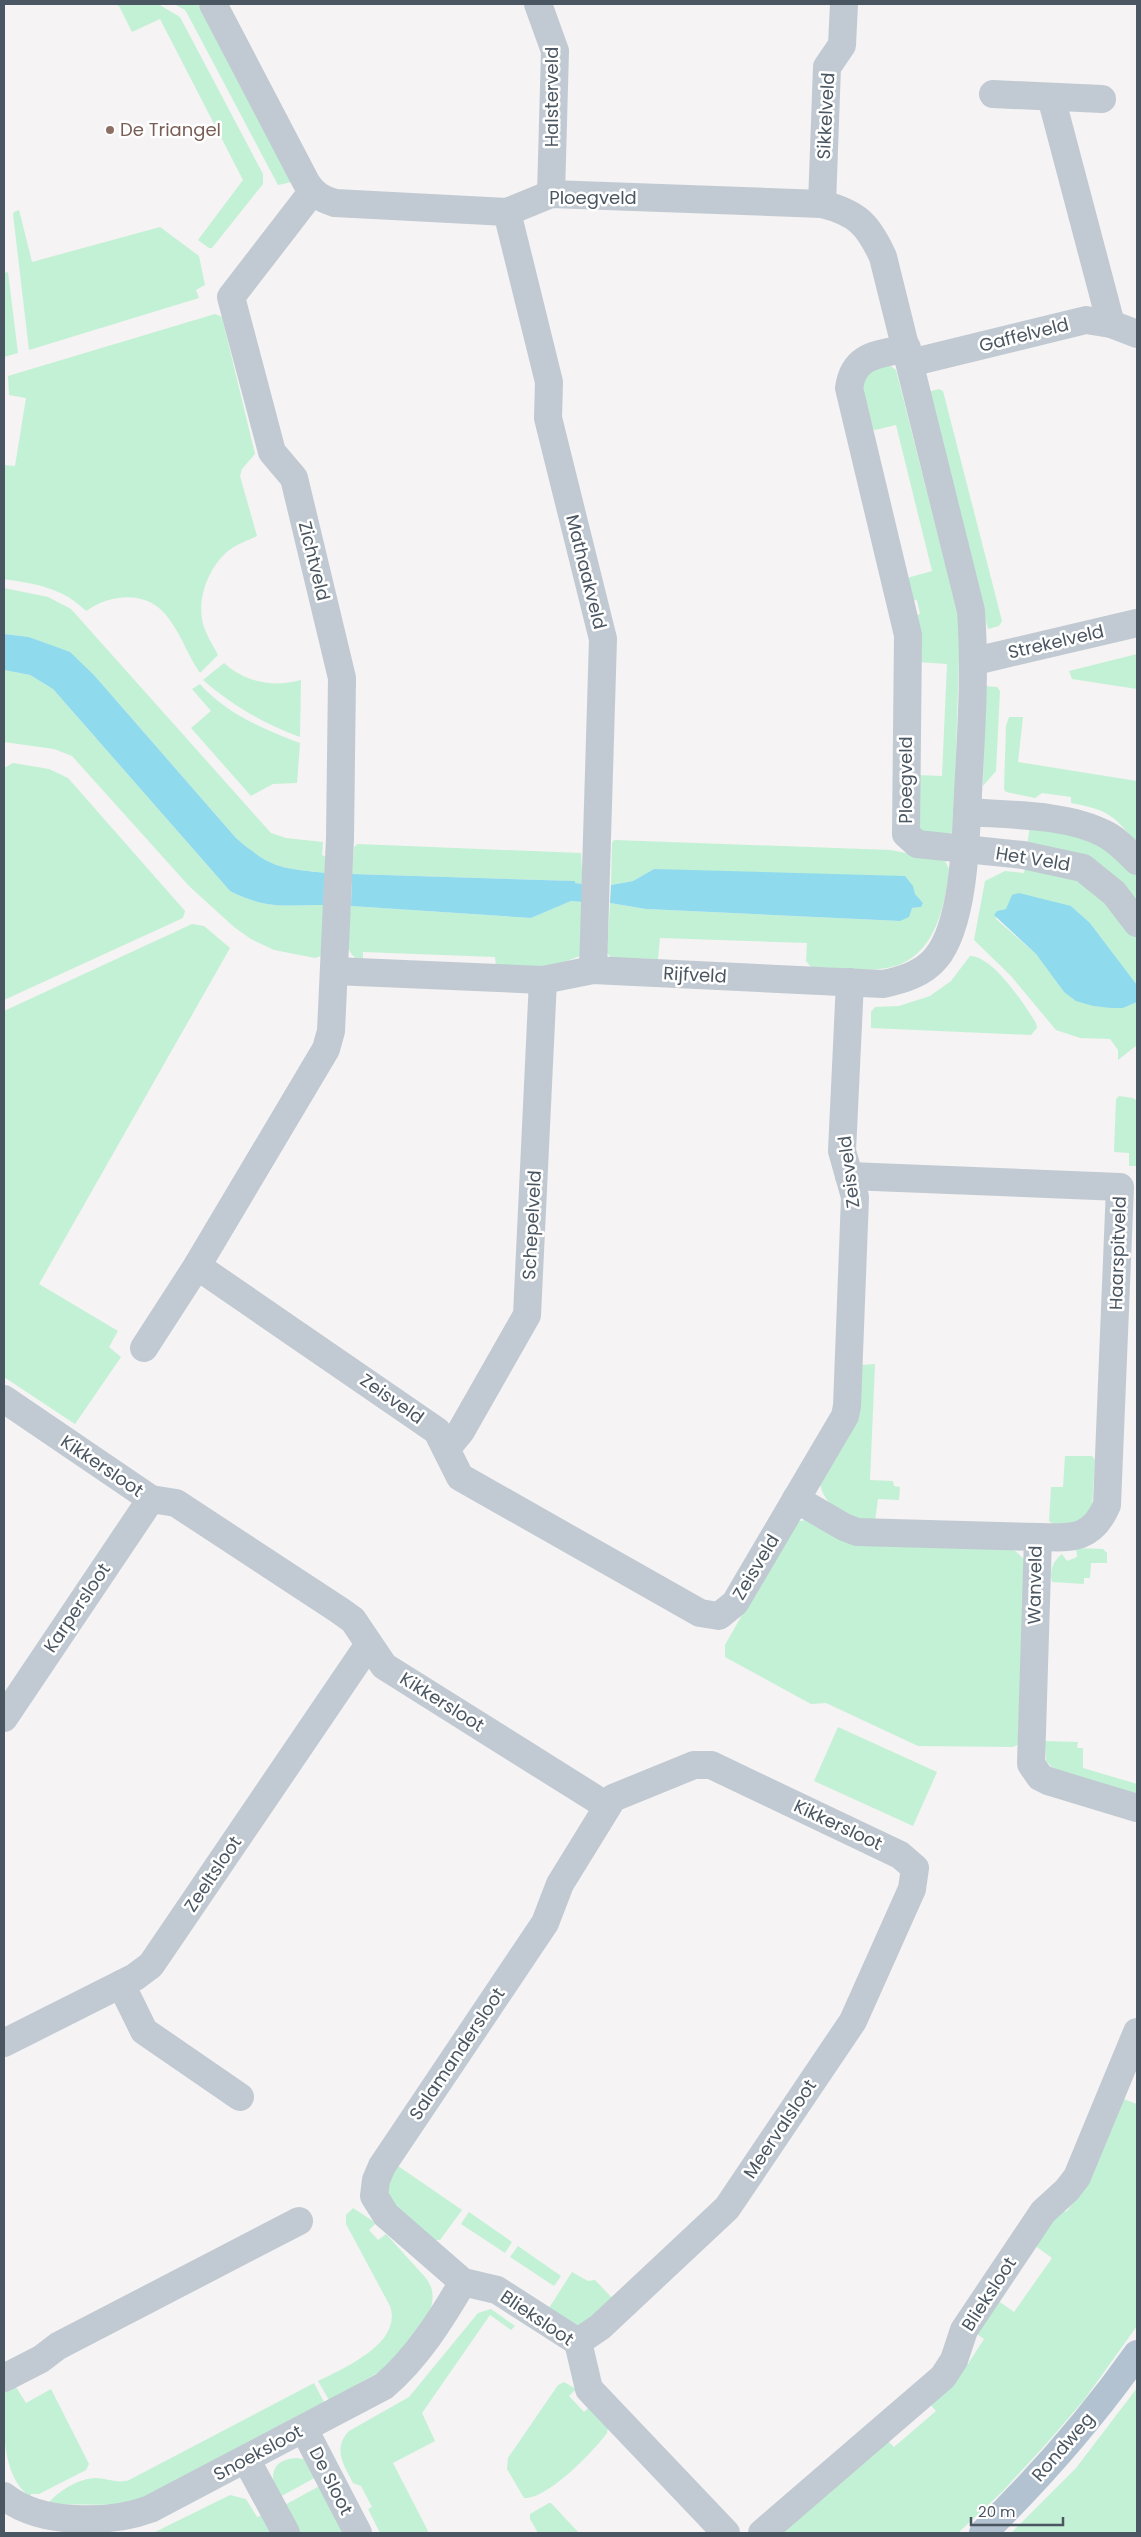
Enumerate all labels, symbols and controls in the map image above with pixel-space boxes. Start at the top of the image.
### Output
street label: Halsterveld [539,47,564,147]
street label: Sikkelveld [811,72,840,160]
place label: De Triangel [120,117,221,142]
marker: De Triangel [104,124,116,136]
street label: Ploegveld [549,185,637,210]
street label: Gaffelveld [976,311,1071,358]
street label: Mathaakveld [560,512,613,632]
street label: Zichtveld [293,519,336,603]
street label: Strekelveld [1005,618,1106,665]
street label: Ploegveld [893,736,918,824]
street label: Het Veld [994,840,1072,877]
street label: Rijfveld [663,960,727,989]
street label: Zeisveld [832,1135,865,1210]
street label: Schepelveld [516,1169,547,1280]
street label: Haarspitveld [1103,1196,1132,1310]
street label: Zeisveld [355,1368,429,1430]
street label: Kikkersloot [56,1429,149,1503]
street label: Zeisveld [726,1529,785,1604]
street label: Wanveld [1021,1545,1048,1625]
street label: Karpersloot [37,1558,116,1657]
street label: Kikkersloot [395,1666,489,1737]
street label: Kikkersloot [790,1793,887,1856]
street label: Zeeltsloot [178,1831,247,1917]
street label: Salamandersloot [403,1982,510,2125]
street label: Meervalsloot [737,2074,822,2183]
street label: Blieksloot [955,2252,1022,2336]
street label: Blieksloot [496,2284,579,2351]
street label: Rondweg [1026,2407,1100,2487]
street label: Snoeksloot [209,2419,307,2486]
street label: De Sloot [304,2442,359,2519]
scale bar [971,2494,1064,2526]
text: 20 m [978,2501,1016,2522]

